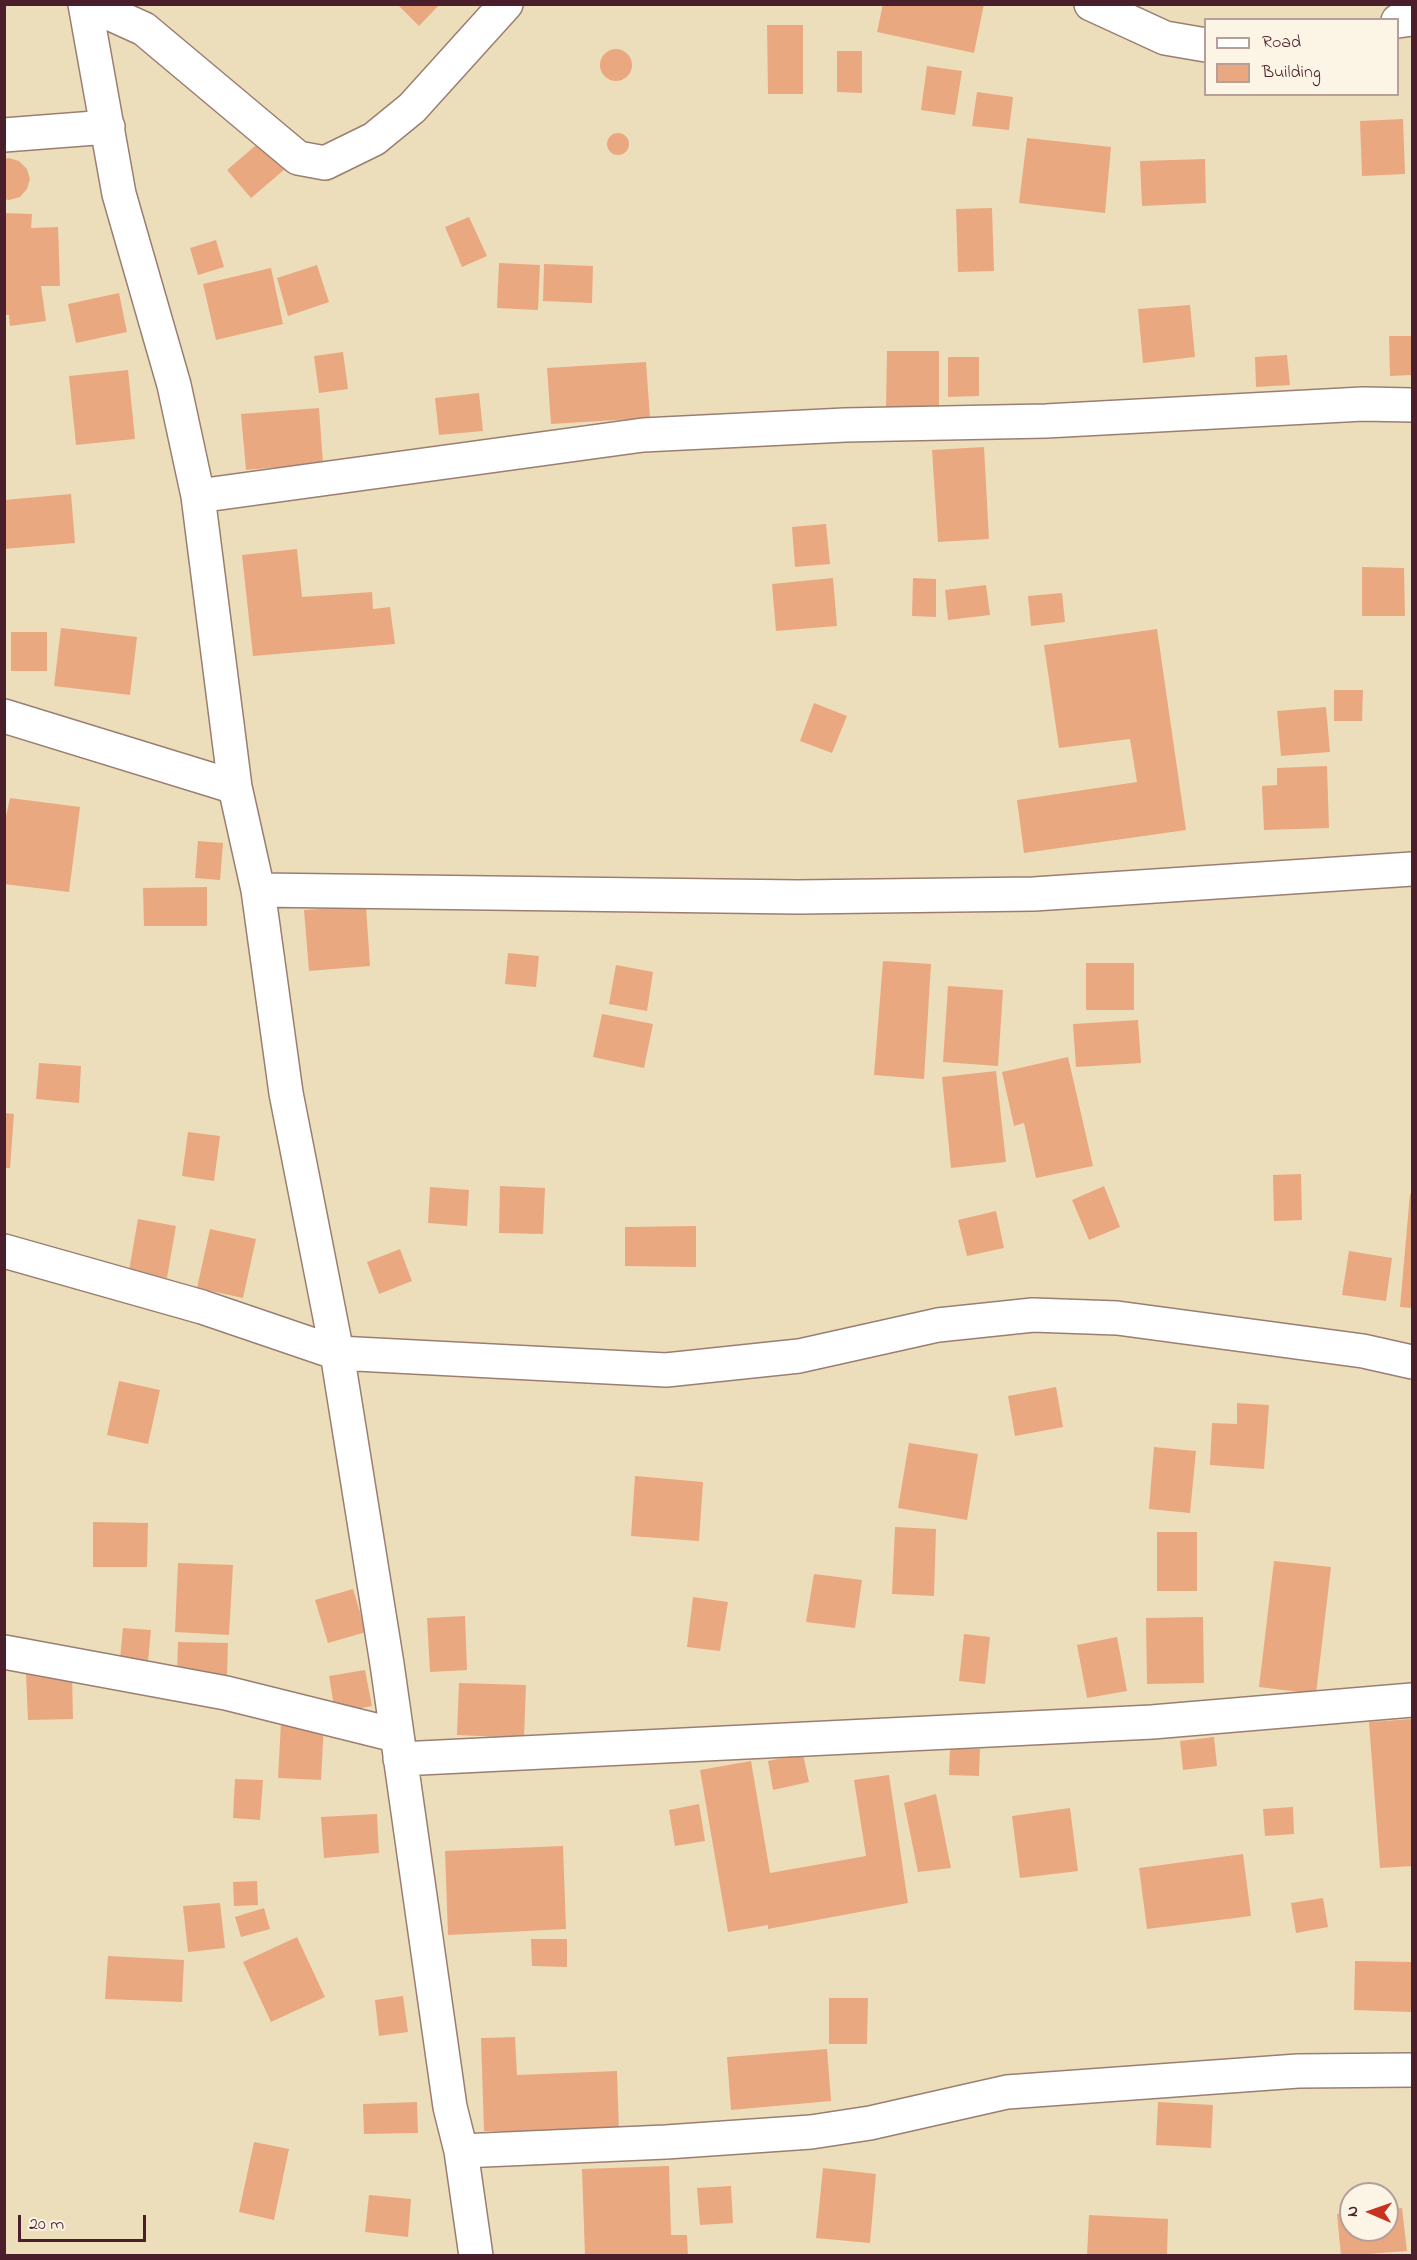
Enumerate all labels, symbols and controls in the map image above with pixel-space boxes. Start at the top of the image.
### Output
legend [1204,18,1399,96]
text: Road [1262,30,1301,56]
text: Building [1262,60,1321,86]
north arrow [1339,2182,1399,2242]
scale bar [21,2203,148,2241]
text: N [1341,2206,1365,2217]
text: 20 m [29,2212,64,2238]

